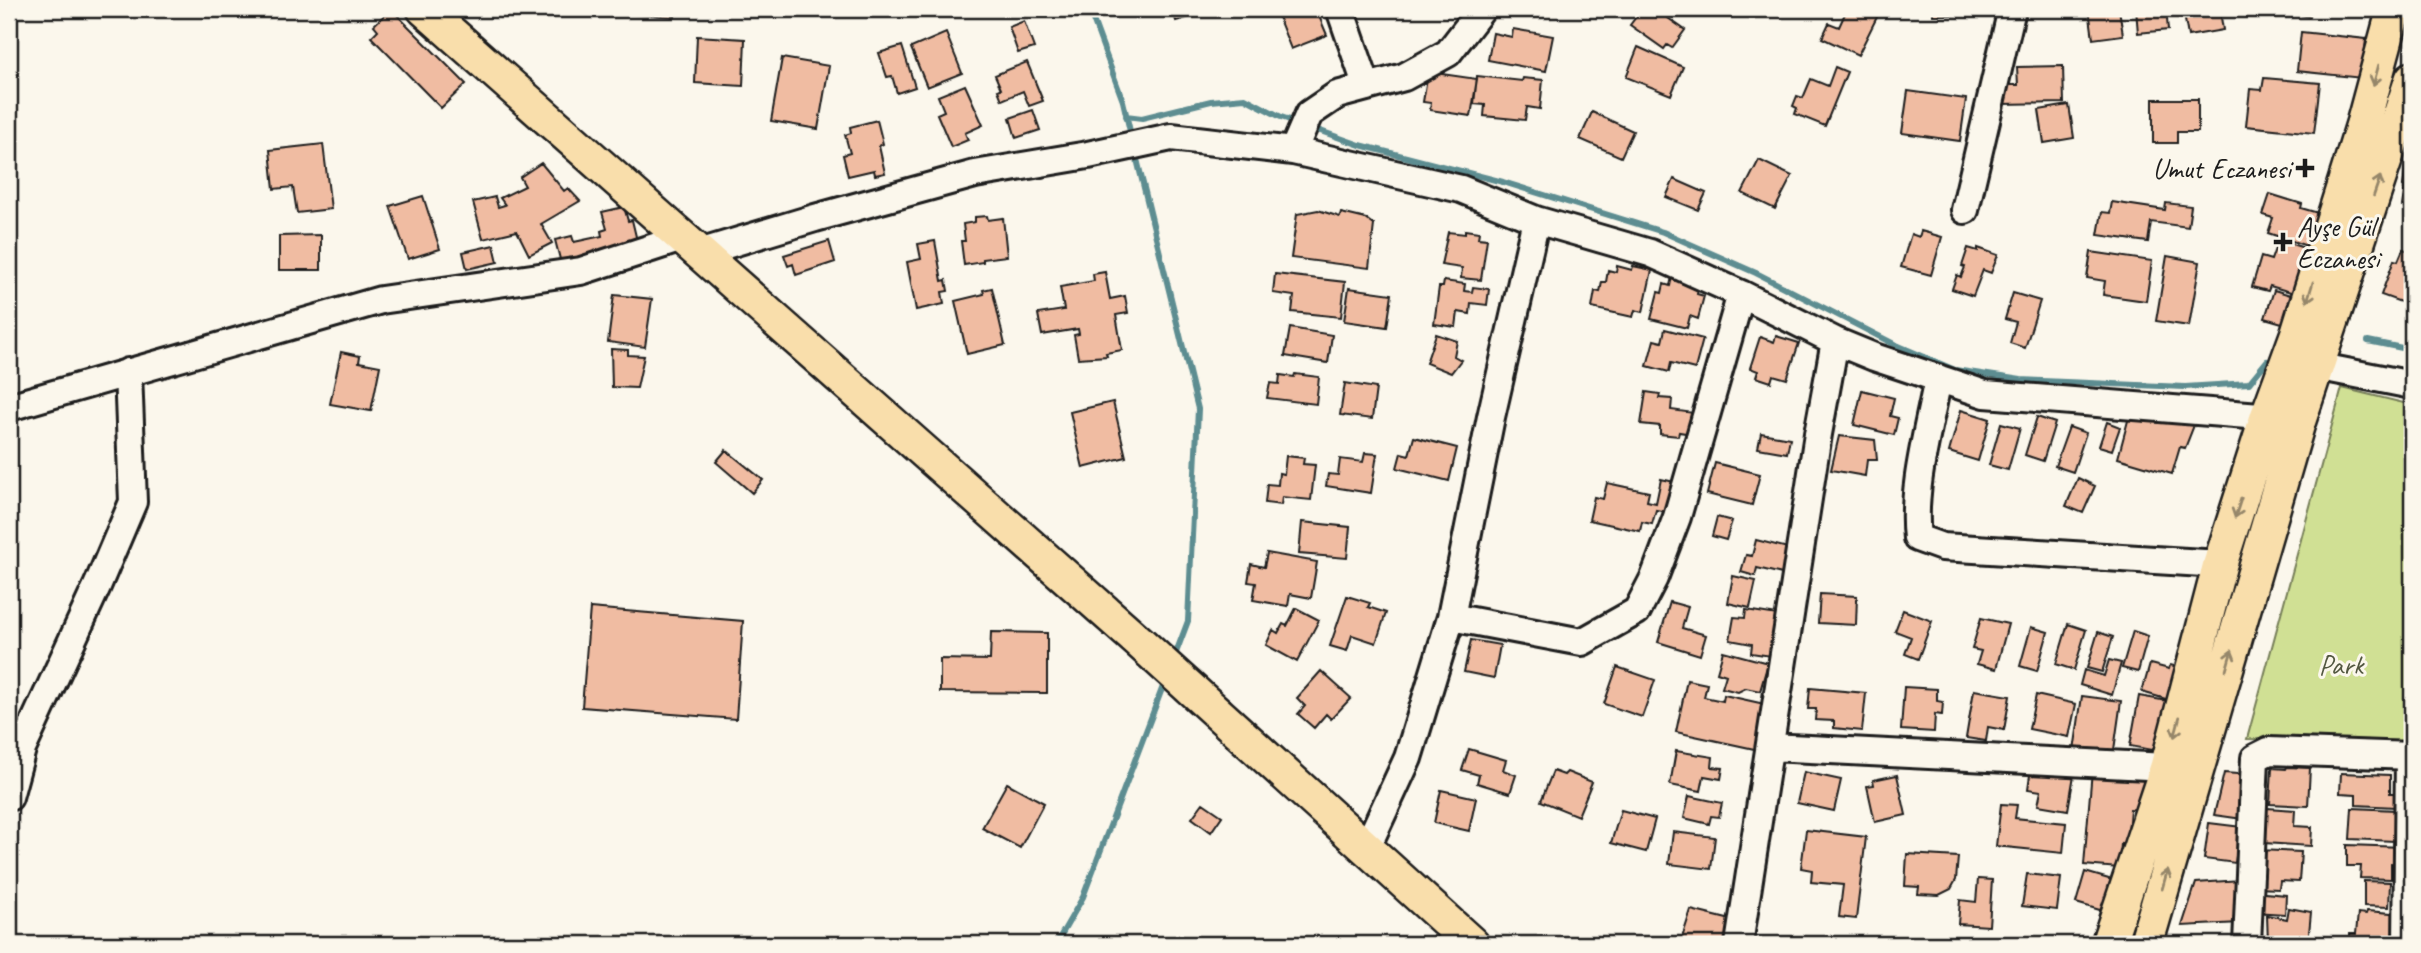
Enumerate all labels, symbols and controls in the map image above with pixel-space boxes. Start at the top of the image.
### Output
one-way arrow [2369,63,2382,86]
place label: Umut Eczanesi [2153,151,2295,186]
marker: Umut Eczanesi [2297,160,2313,176]
one-way arrow [2371,175,2384,197]
place label: Ayşe Gül Eczanesi [2297,209,2383,276]
marker: Ayşe Gül Eczanesi [2275,234,2291,250]
one-way arrow [2303,281,2315,303]
one-way arrow [2231,497,2244,519]
park label: Park [2319,647,2365,682]
one-way arrow [2223,650,2236,672]
one-way arrow [2170,715,2183,738]
one-way arrow [2160,868,2173,890]

